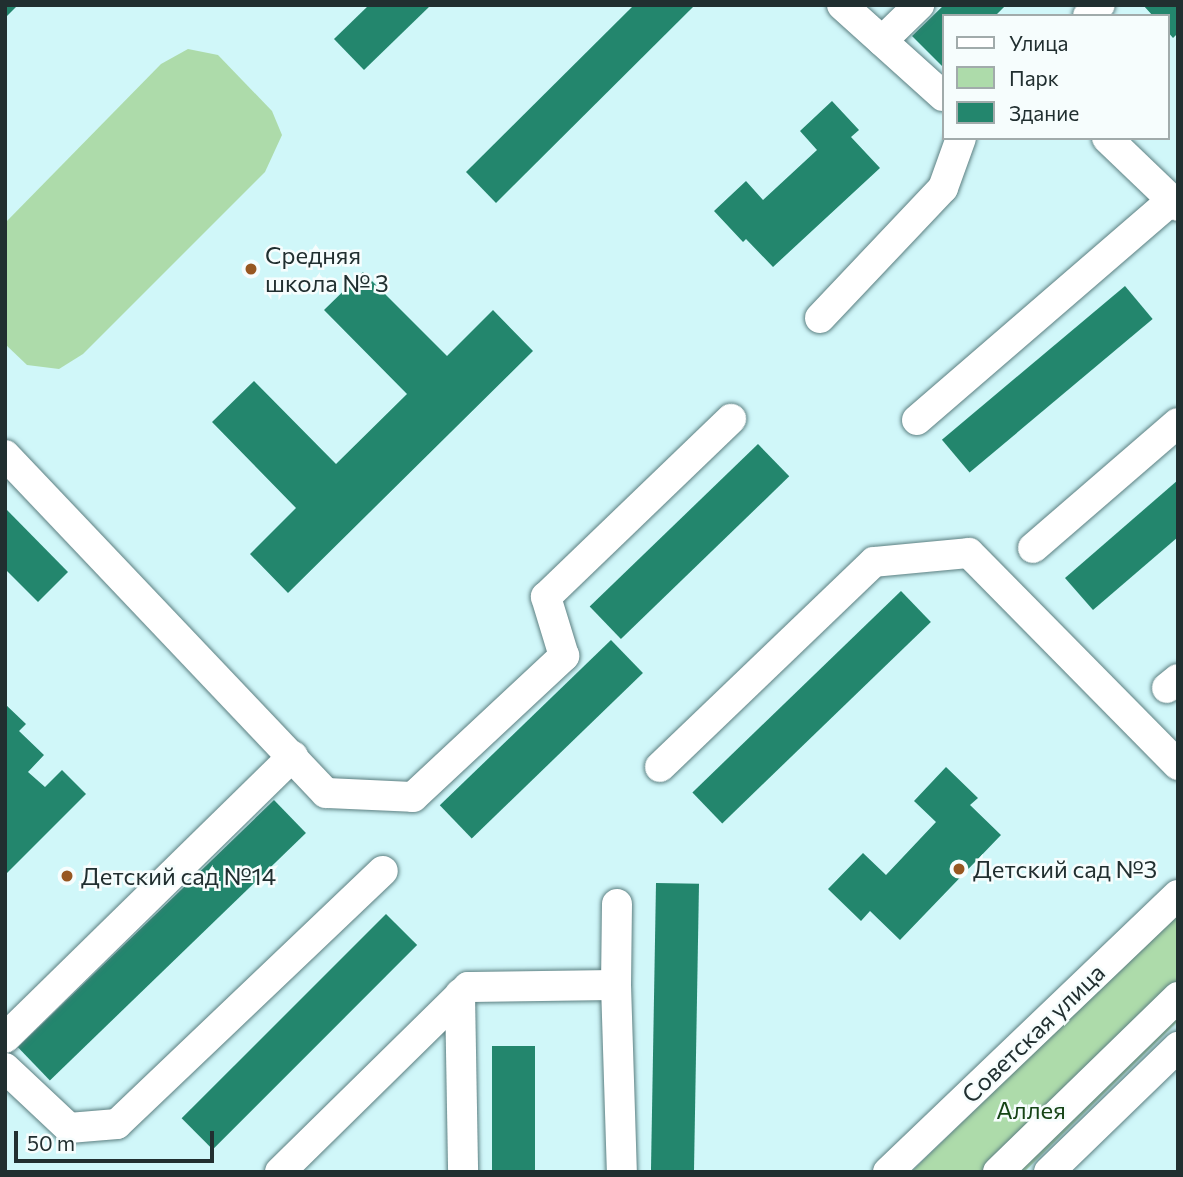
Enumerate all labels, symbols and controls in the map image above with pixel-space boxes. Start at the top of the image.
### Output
legend [942,14,1169,140]
text: Улица [1009,30,1068,55]
text: Парк [1009,65,1059,90]
text: Здание [1009,100,1079,125]
place label: Средняя школа № 3 [265,241,389,297]
marker: Средняя школа № 3 [243,261,259,277]
place label: Детский сад №3 [973,855,1157,883]
marker: Детский сад №3 [951,861,967,877]
place label: Детский сад №14 [81,862,276,890]
marker: Детский сад №14 [59,868,75,884]
street label: Советская улица [956,958,1110,1108]
park label: Аллея [996,1096,1066,1124]
scale bar [18,1118,217,1162]
text: 50 m [27,1130,75,1155]

